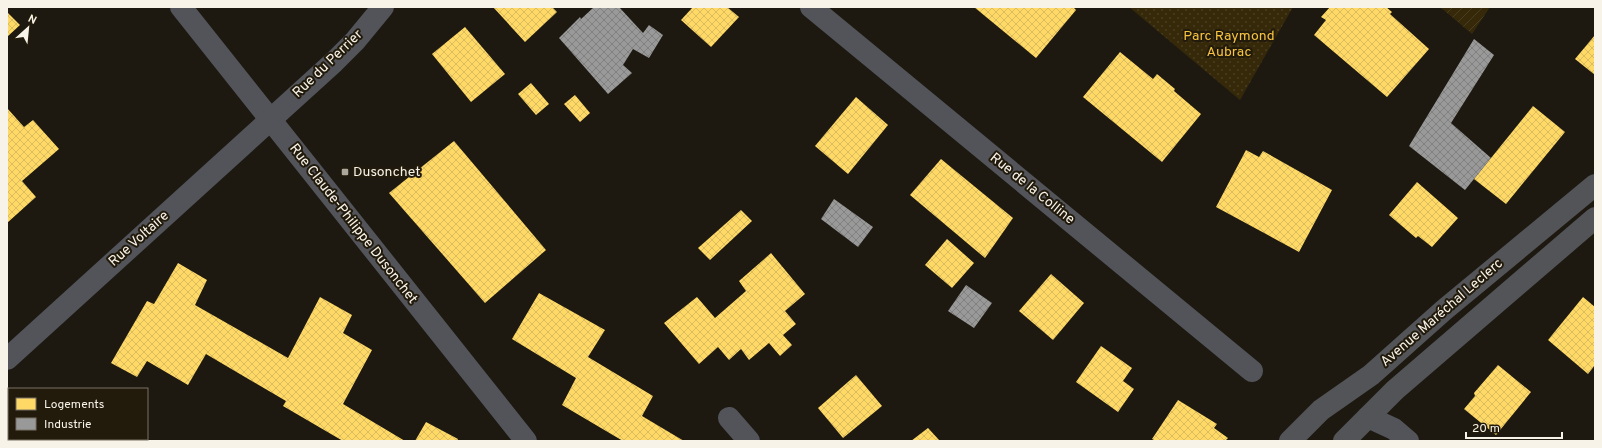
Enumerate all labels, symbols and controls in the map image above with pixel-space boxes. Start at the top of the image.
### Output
north arrow [8,8,48,48]
text: N [25,12,39,28]
street label: Rue du Perrier [289,26,367,102]
park label: Parc Raymond Aubrac [1183,28,1275,61]
street label: Rue Claude-Philippe Dusonchet [285,141,421,307]
street label: Rue de la Colline [986,150,1078,228]
place label: Dusonchet [353,164,420,181]
marker: Dusonchet [340,167,350,177]
street label: Rue Voltaire [105,208,173,270]
street label: Avenue Maréchal Leclerc [1377,255,1507,371]
legend [8,388,148,440]
text: Logements [44,397,104,413]
scale bar [1466,414,1562,440]
text: Industrie [44,417,92,433]
text: 20 m [1472,421,1500,437]

